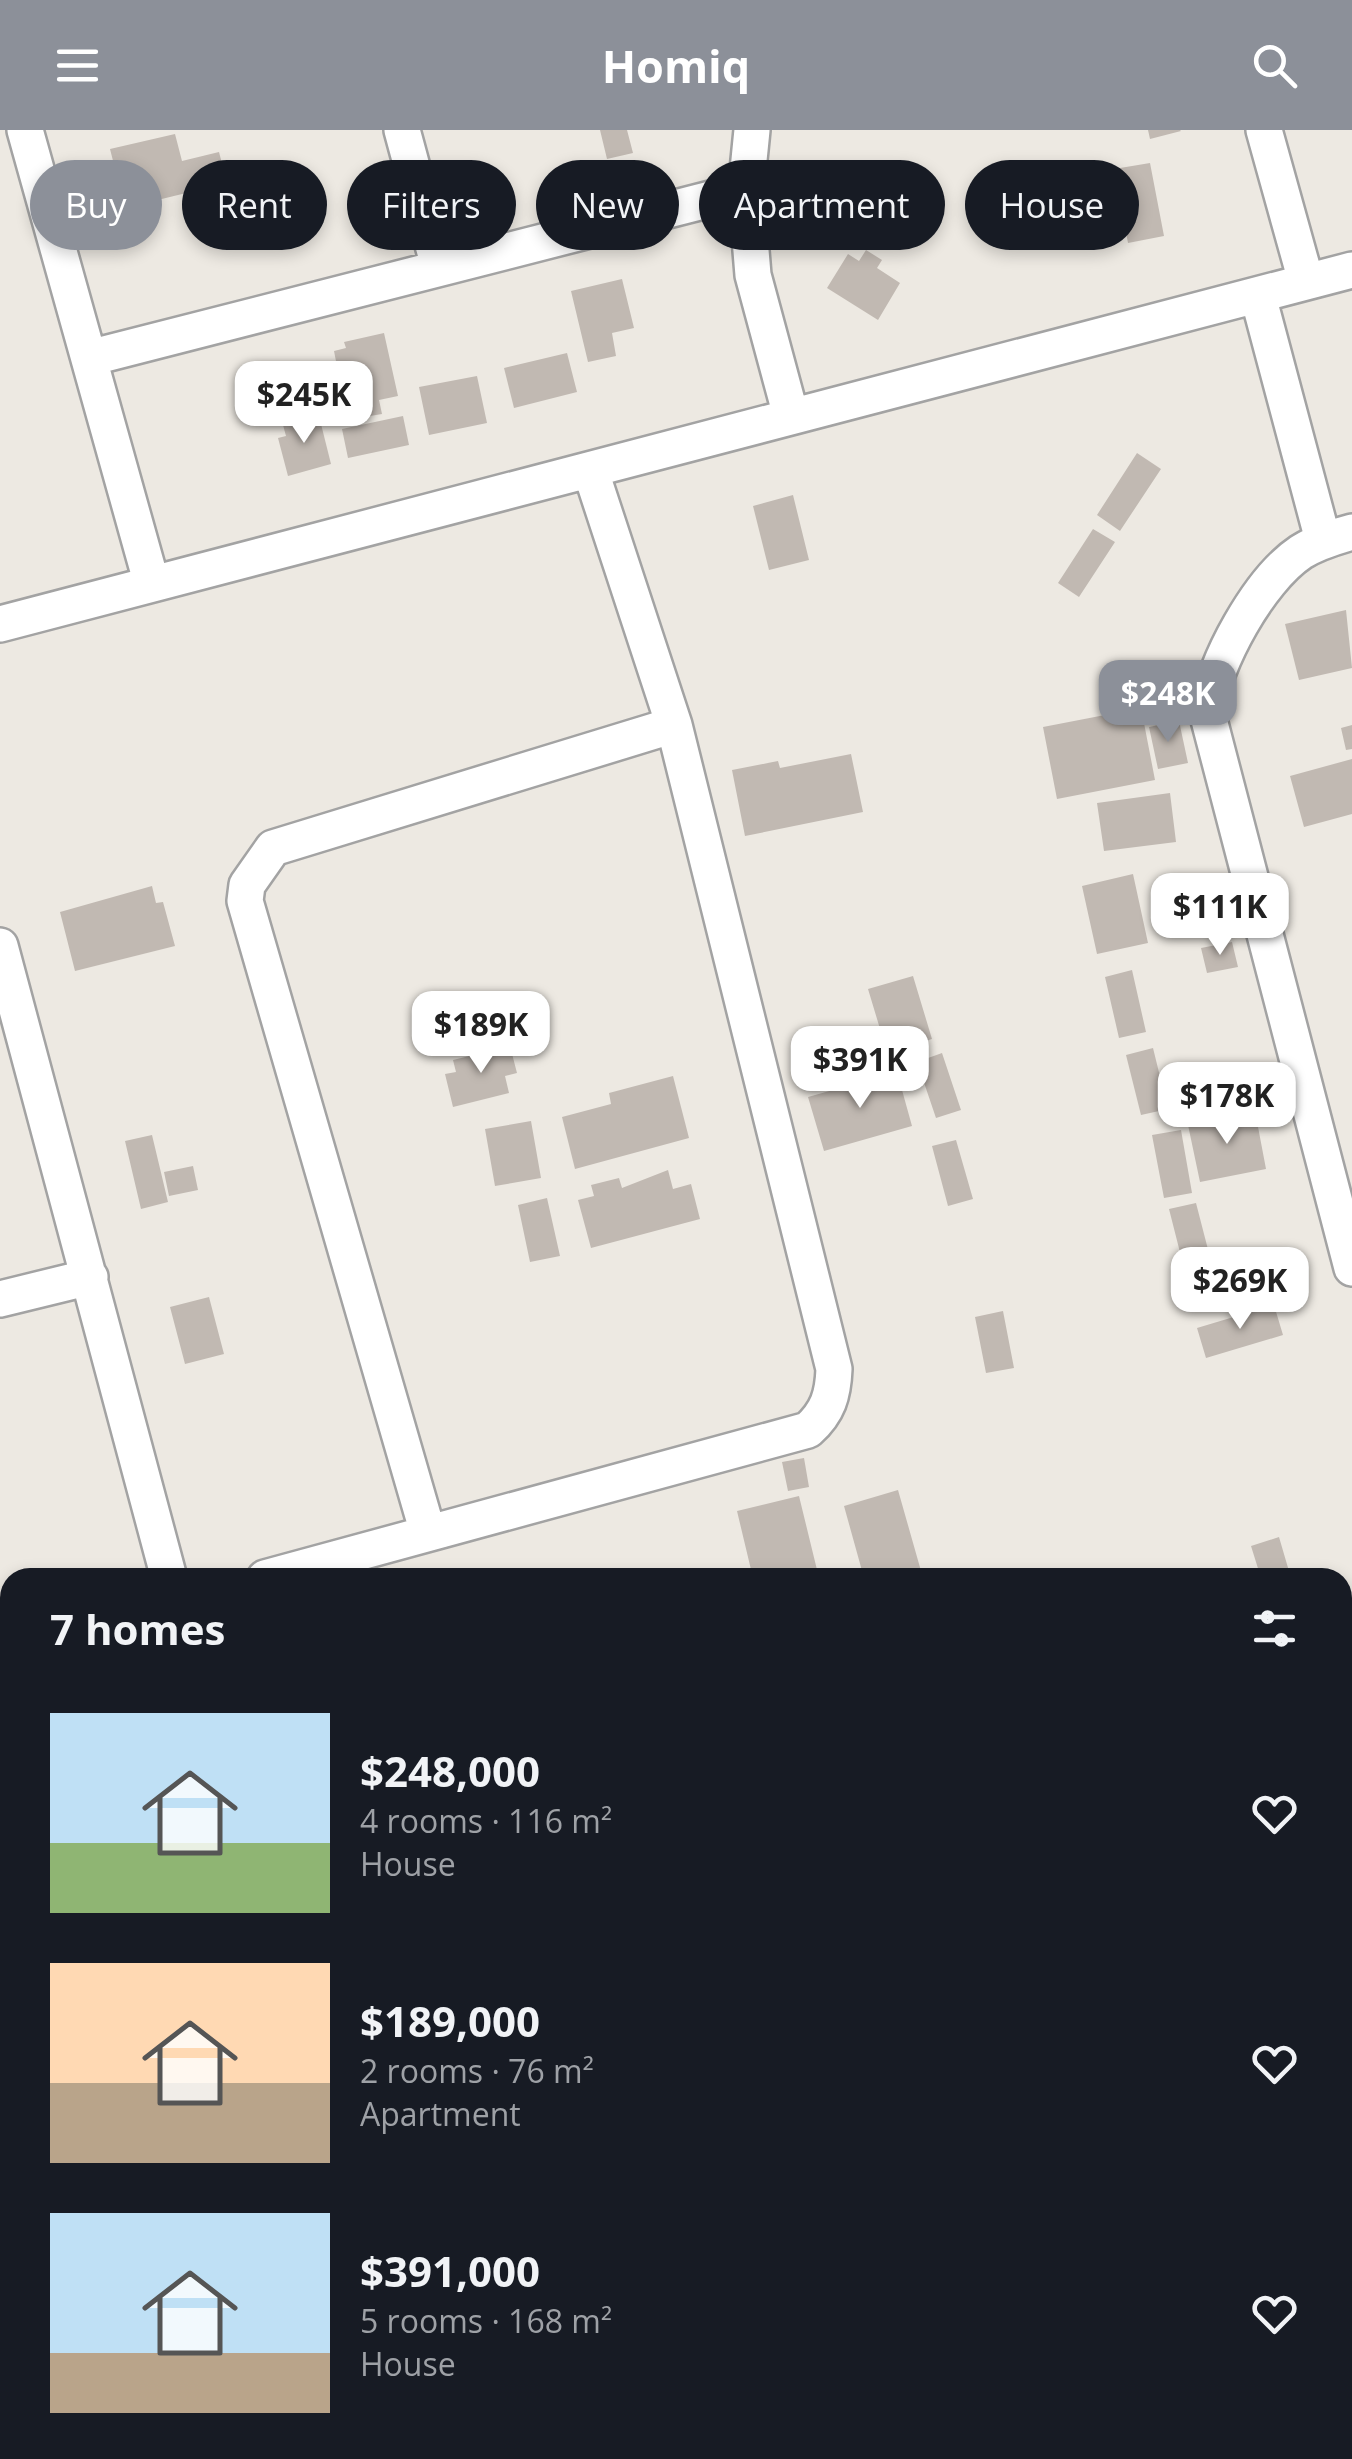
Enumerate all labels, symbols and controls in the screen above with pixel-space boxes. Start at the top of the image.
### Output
text: Homiq [602,35,750,96]
icon: menu [50,38,105,93]
icon: search [1247,38,1302,93]
chip: Buy [30,160,162,250]
chip: Rent [182,160,327,250]
chip: Filters [347,160,516,250]
chip: New [536,160,679,250]
chip: Apartment [699,160,945,250]
chip: House [965,160,1139,250]
pin: $245K [234,361,374,446]
text: $245K [257,372,351,415]
pin: $248K [1098,660,1238,745]
text: $248K [1121,671,1215,714]
pin: $111K [1150,873,1290,958]
text: $111K [1173,884,1267,927]
pin: $189K [411,991,551,1076]
text: $189K [434,1002,528,1045]
pin: $391K [790,1026,930,1111]
text: $391K [813,1037,907,1080]
pin: $178K [1157,1062,1297,1147]
text: $178K [1180,1073,1274,1116]
pin: $269K [1170,1247,1310,1332]
text: $269K [1193,1258,1287,1301]
text: 7 homes [50,1600,225,1657]
icon: filters [1247,1601,1302,1656]
text: $248,000 [360,1742,540,1799]
icon: home [130,1753,250,1873]
icon: heart [1247,1786,1302,1841]
text: 4 rooms · 116 m² [360,1799,612,1842]
text: House [360,1842,456,1885]
text: $189,000 [360,1992,540,2049]
icon: home [130,2003,250,2123]
icon: heart [1247,2036,1302,2091]
text: 2 rooms · 76 m² [360,2049,594,2092]
text: Apartment [360,2092,521,2135]
text: $391,000 [360,2242,540,2299]
icon: home [130,2253,250,2373]
icon: heart [1247,2286,1302,2341]
text: 5 rooms · 168 m² [360,2299,612,2342]
text: House [360,2342,456,2385]

